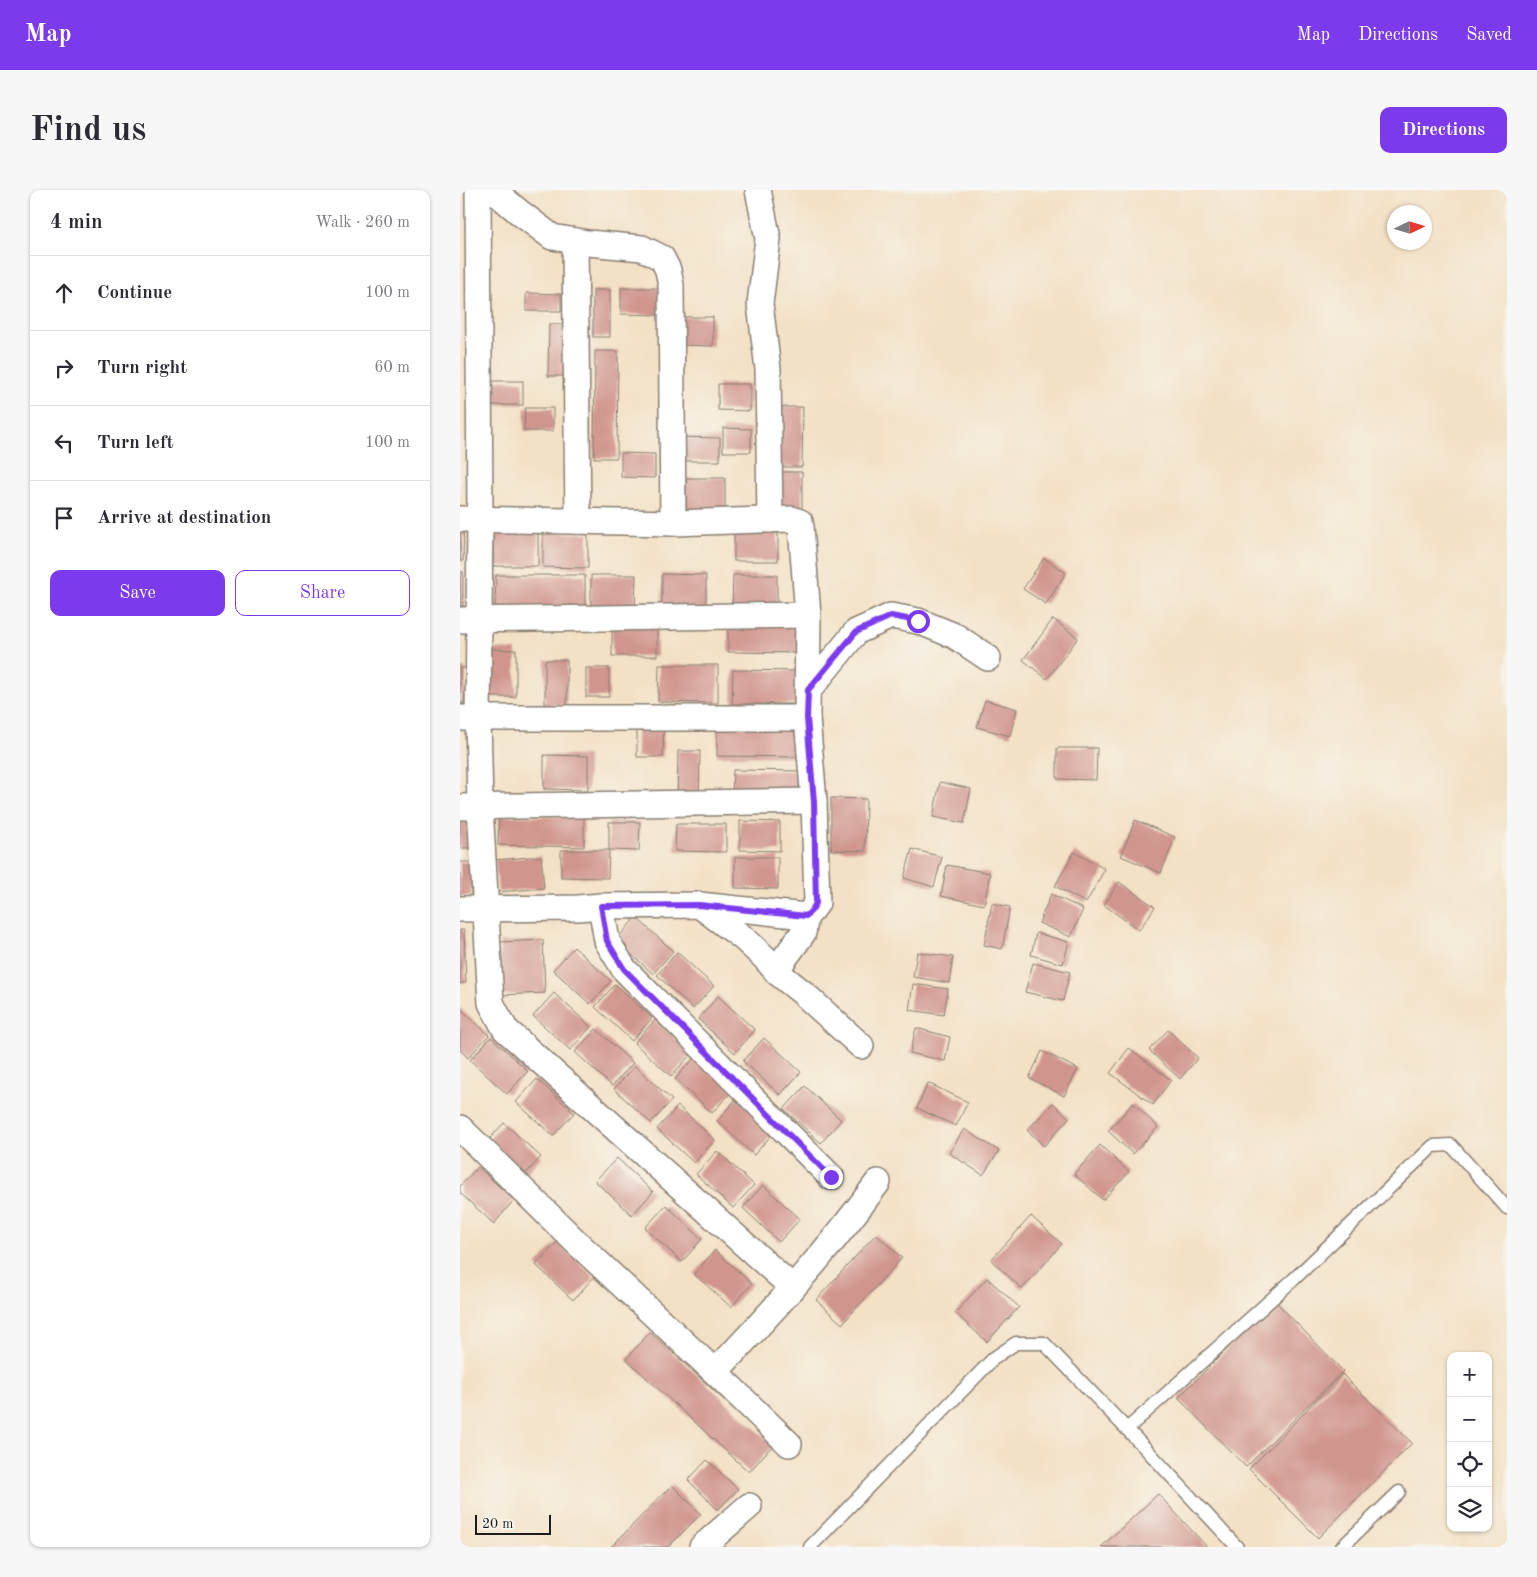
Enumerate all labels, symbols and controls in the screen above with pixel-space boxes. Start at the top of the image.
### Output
text: Map [25,23,72,47]
text: Map [1297,26,1330,44]
text: Directions [1358,26,1438,44]
text: Saved [1466,26,1512,44]
button: Directions [1380,107,1507,153]
text: Find us [30,113,146,148]
north arrow [1387,205,1432,250]
text: 4 min [50,212,103,233]
text: Walk · 260 m [315,215,410,231]
icon: ahead [50,279,78,307]
text: Continue [97,284,172,303]
text: 100 m [365,285,410,301]
icon: right [50,354,78,382]
text: Turn right [97,359,187,378]
text: 60 m [374,360,410,376]
icon: left [50,429,78,457]
text: Turn left [97,434,174,453]
text: 100 m [365,435,410,451]
icon: arrive [50,504,78,532]
text: Arrive at destination [97,509,271,528]
button: Save [50,570,225,616]
button: Share [235,570,410,616]
route start [907,610,930,633]
route end [820,1166,843,1189]
map controls [1447,1352,1492,1532]
button: + [1447,1352,1492,1397]
button: − [1447,1397,1492,1442]
button: locate [1447,1442,1492,1487]
button: layers [1447,1487,1492,1532]
scale bar [475,1512,551,1535]
text: 20 m [482,1517,513,1531]

